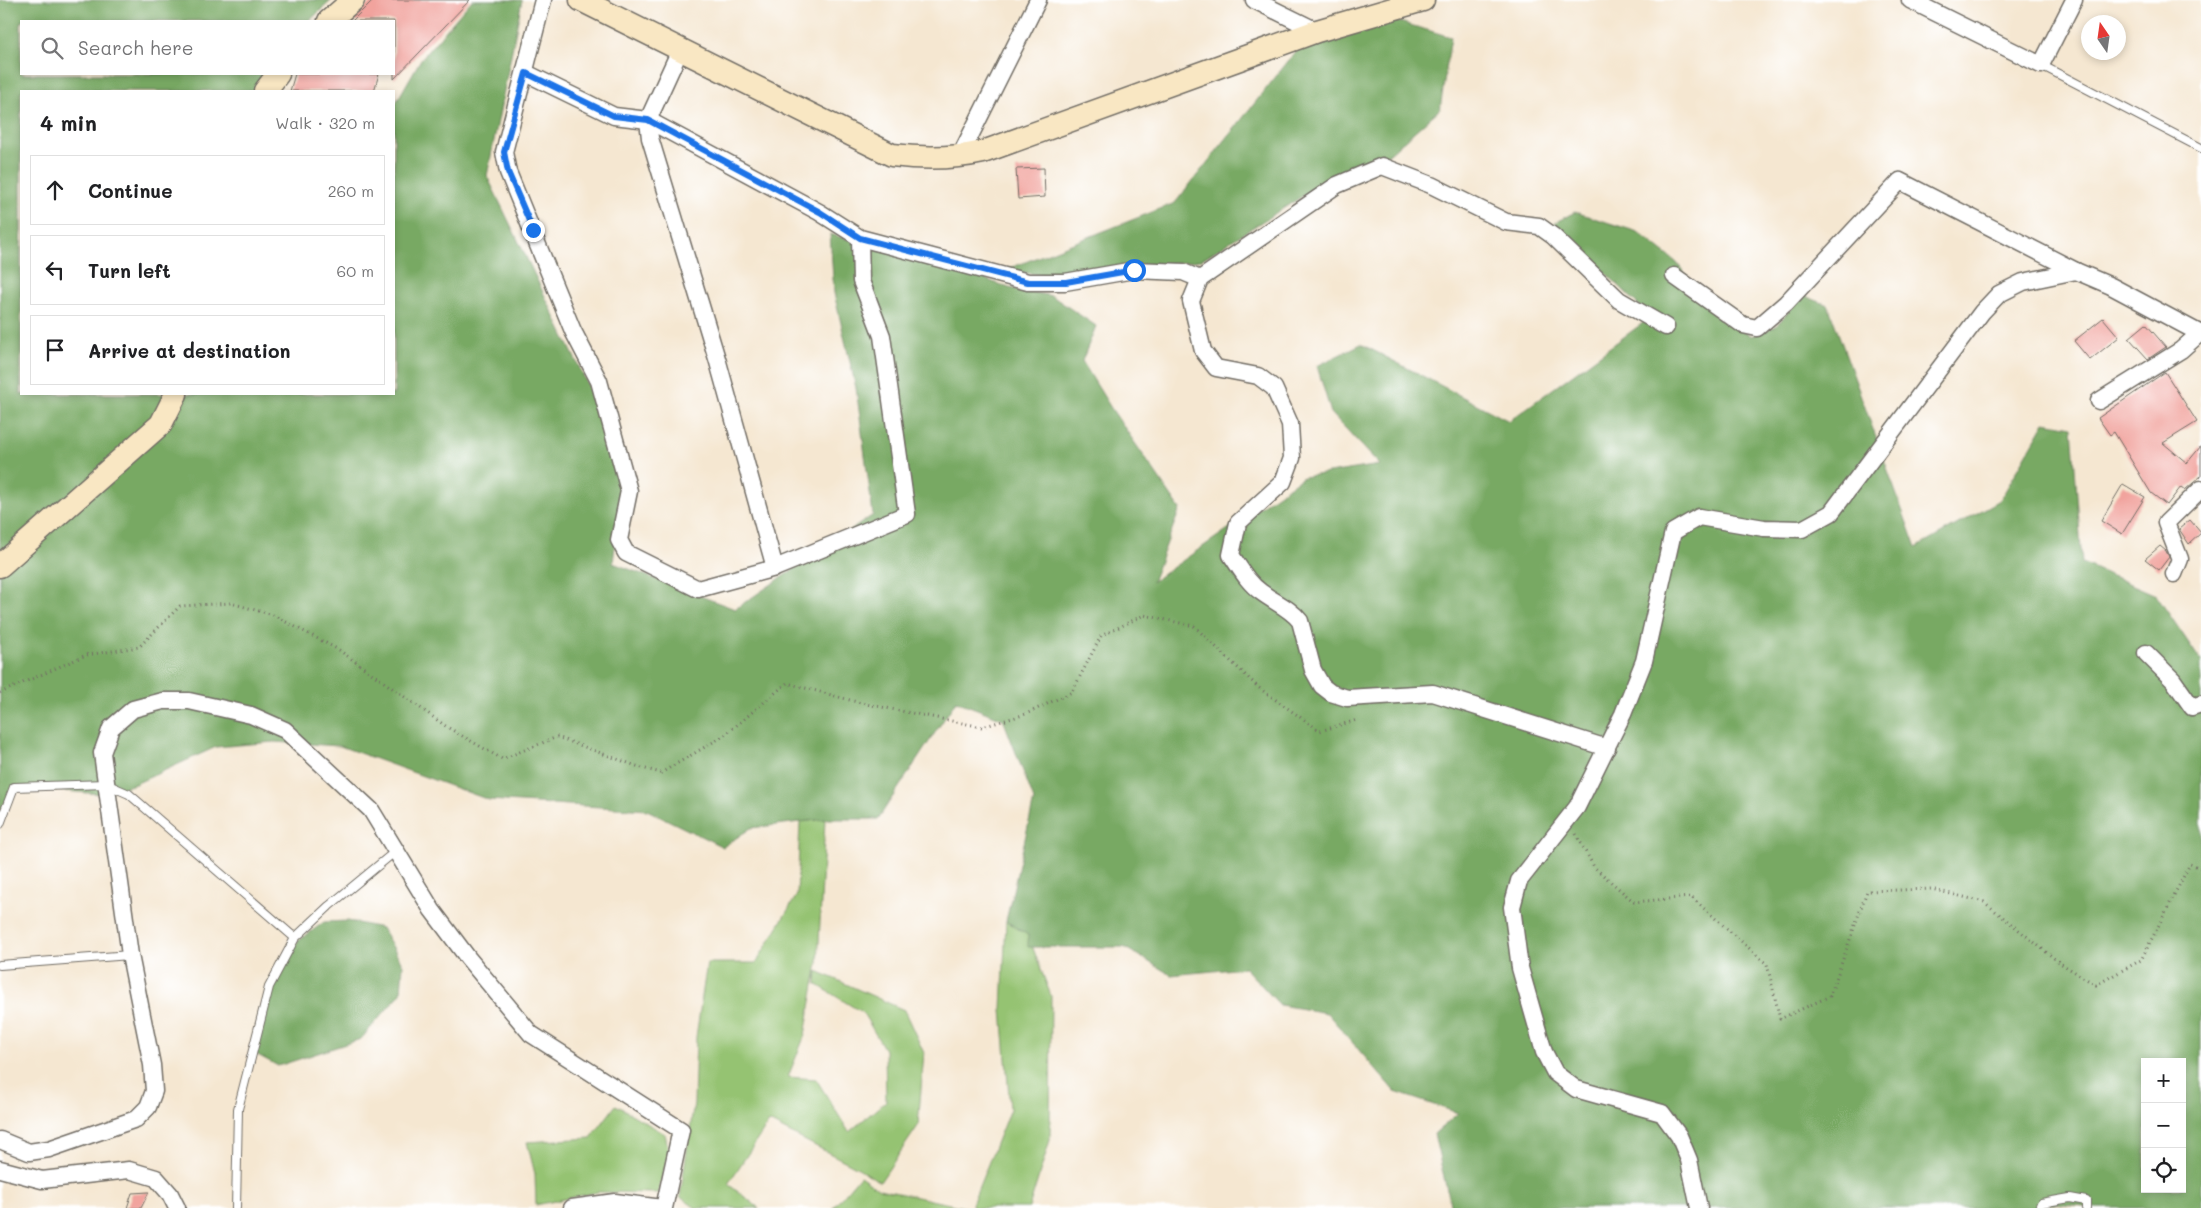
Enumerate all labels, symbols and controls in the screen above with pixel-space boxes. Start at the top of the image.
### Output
north arrow [2081,15,2126,60]
search box [20,20,395,75]
icon: search [38,34,66,62]
text: Search here [78,35,194,60]
text: 4 min [40,109,97,136]
text: Walk · 320 m [275,112,375,133]
icon: ahead [41,176,69,204]
text: Continue [88,178,173,203]
text: 260 m [328,180,374,201]
route end [522,219,545,242]
icon: left [41,256,69,284]
text: Turn left [88,258,171,283]
route start [1123,259,1146,282]
text: 60 m [337,260,374,281]
icon: arrive [41,336,69,364]
text: Arrive at destination [88,338,291,363]
map controls [2141,1058,2186,1193]
button: + [2141,1058,2186,1103]
button: − [2141,1103,2186,1148]
button: locate [2141,1148,2186,1193]

